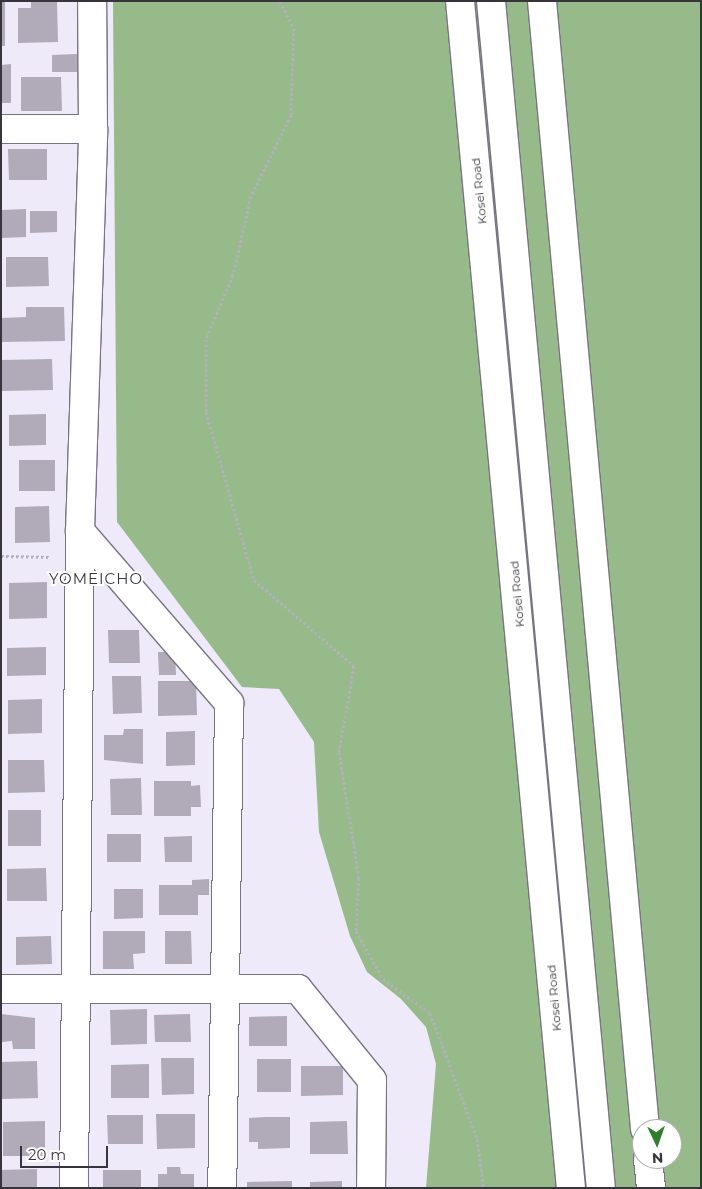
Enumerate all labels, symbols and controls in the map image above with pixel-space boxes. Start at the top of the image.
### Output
street label: Kosei Road [468,157,490,225]
street label: Kosei Road [507,560,527,628]
district label: YOMEICHO [48,570,144,588]
street label: Kosei Road [544,964,564,1032]
north arrow [632,1119,682,1169]
scale bar [22,1136,110,1168]
text: 20 m [28,1145,66,1164]
text: N [652,1149,664,1167]

